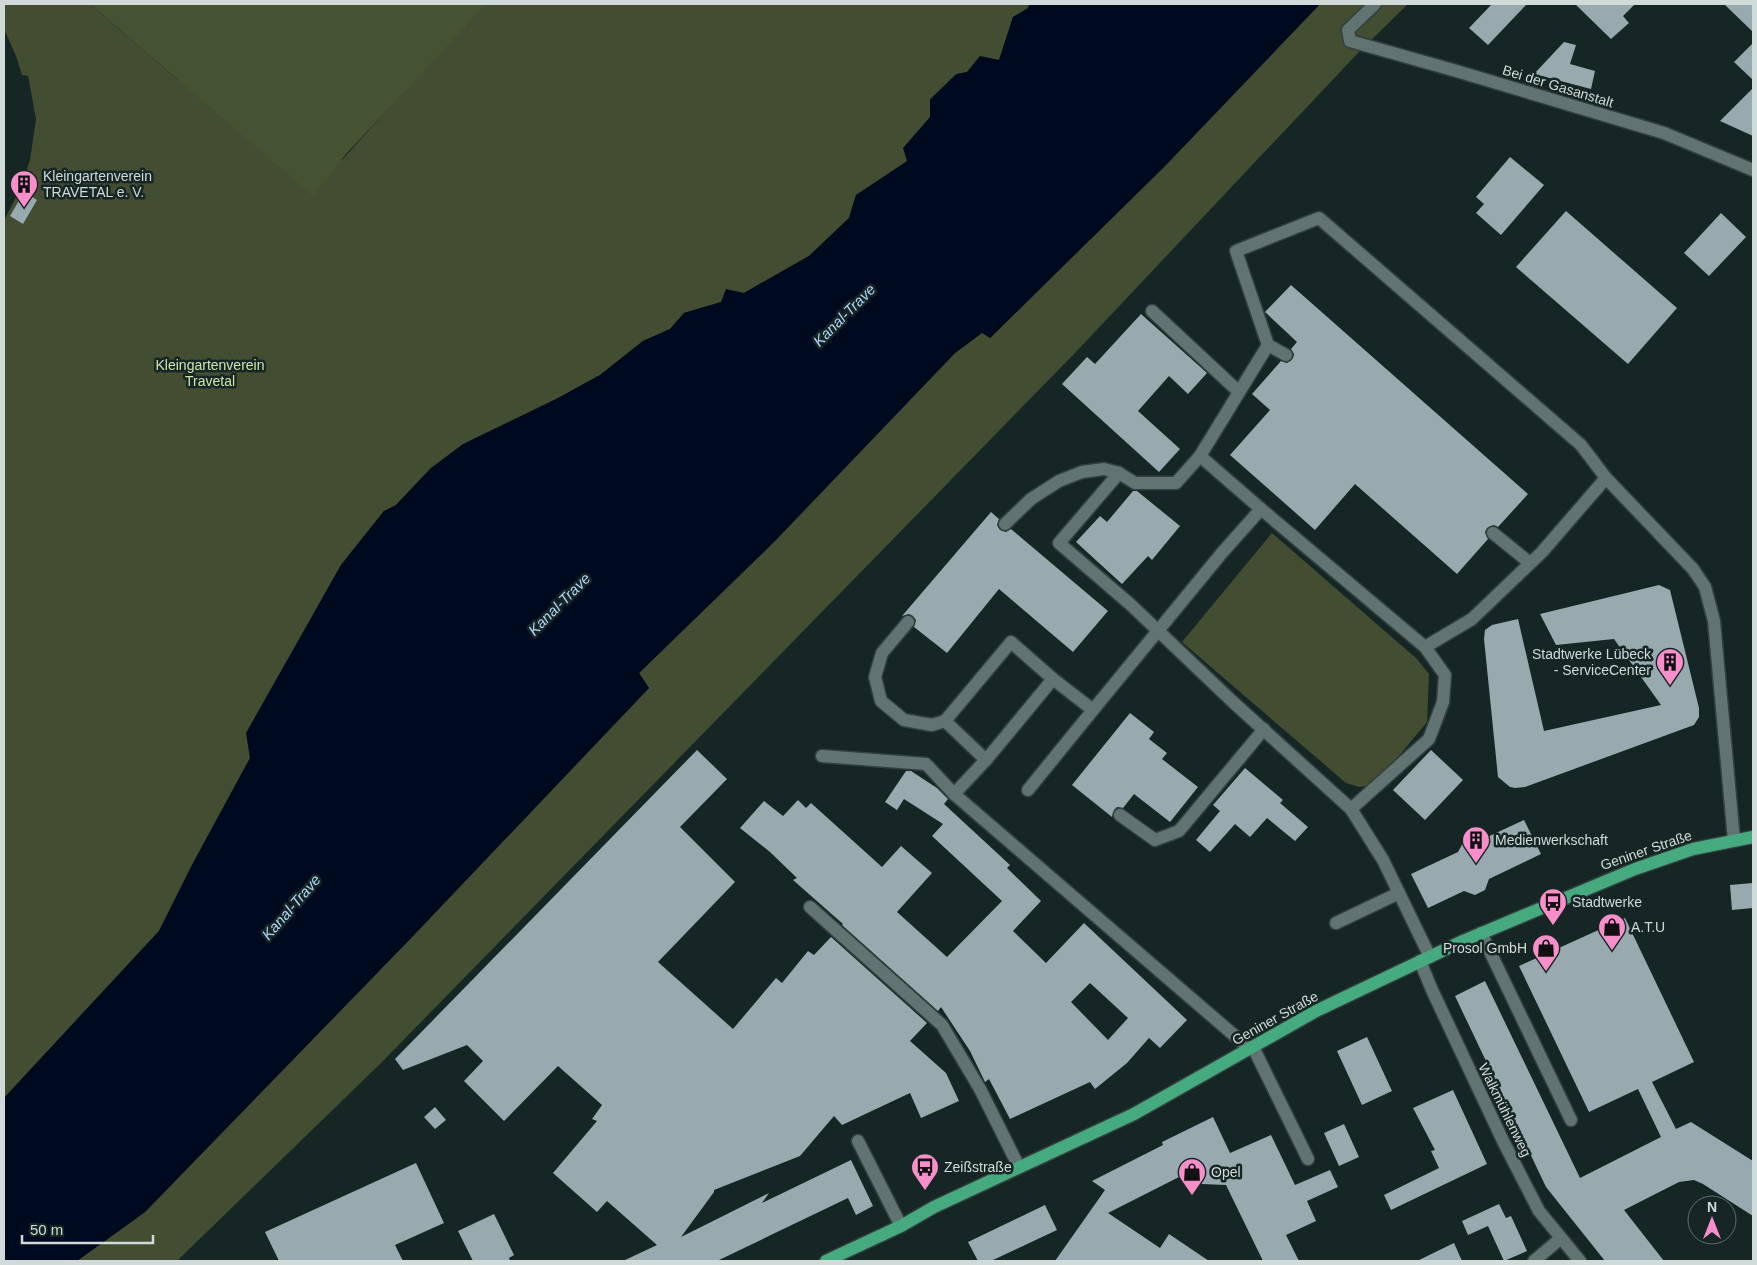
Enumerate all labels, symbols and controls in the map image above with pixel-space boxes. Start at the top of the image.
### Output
street label: Bei der Gasanstalt [1501,62,1616,111]
place label: Kleingartenverein TRAVETAL e. V. [43,168,152,200]
building icon: Kleingartenverein TRAVETAL e. V. [9,169,39,208]
water label: Kanal-Trave [809,280,879,350]
park label: Kleingartenverein Travetal [156,357,264,389]
water label: Kanal-Trave [524,569,594,639]
place label: Stadtwerke Lübeck - ServiceCenter [1532,646,1652,678]
building icon: Stadtwerke Lübeck - ServiceCenter [1655,647,1685,686]
building icon: Medienwerkschaft [1461,825,1491,864]
street label: Geniner Straße [1598,827,1694,873]
place label: Medienwerkschaft [1495,832,1608,848]
water label: Kanal-Trave [258,871,324,943]
bus stop icon: Stadtwerke [1538,887,1568,926]
place label: Stadtwerke [1572,894,1642,910]
shop icon: A.T.U [1597,912,1627,951]
place label: A.T.U [1631,919,1665,935]
shop icon: Prosol GmbH [1531,933,1561,972]
place label: Prosol GmbH [1443,940,1527,956]
street label: Geniner Straße [1229,988,1321,1048]
street label: Walkmühlenweg [1475,1061,1535,1159]
bus stop icon: Zeißstraße [910,1152,940,1191]
shop icon: Opel [1177,1157,1207,1196]
place label: Zeißstraße [944,1159,1012,1175]
place label: Opel [1211,1164,1241,1180]
north arrow [1687,1195,1737,1245]
text: N [1707,1199,1717,1215]
scale bar [22,1212,154,1244]
text: 50 m [30,1221,63,1238]

